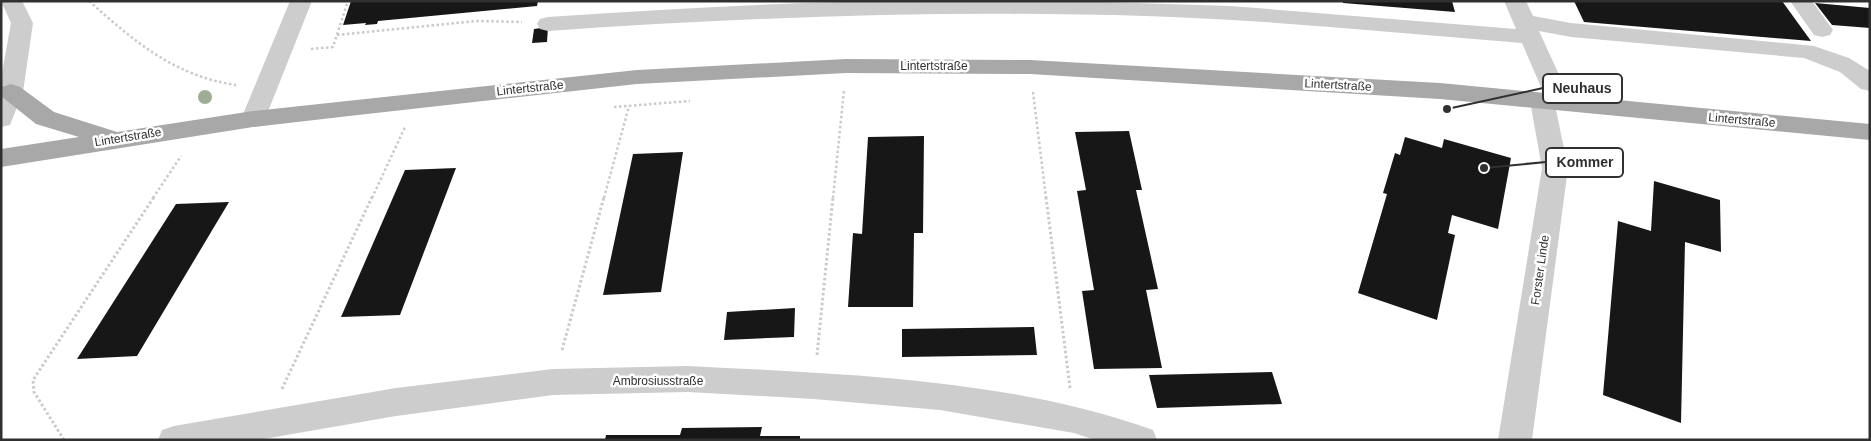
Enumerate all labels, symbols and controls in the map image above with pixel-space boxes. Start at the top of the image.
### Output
street label: Lintertstraße [900,59,968,73]
callout: Neuhaus [1543,74,1622,103]
street label: Lintertstraße [1304,76,1372,94]
street label: Lintertstraße [496,77,565,98]
text: Neuhaus [1552,80,1612,96]
street label: Lintertstraße [1708,110,1776,130]
street label: Lintertstraße [94,125,163,149]
callout: Kommer [1546,148,1623,177]
text: Kommer [1557,154,1614,170]
street label: Forster Linde [1528,234,1552,306]
street label: Ambrosiusstraße [613,374,704,388]

